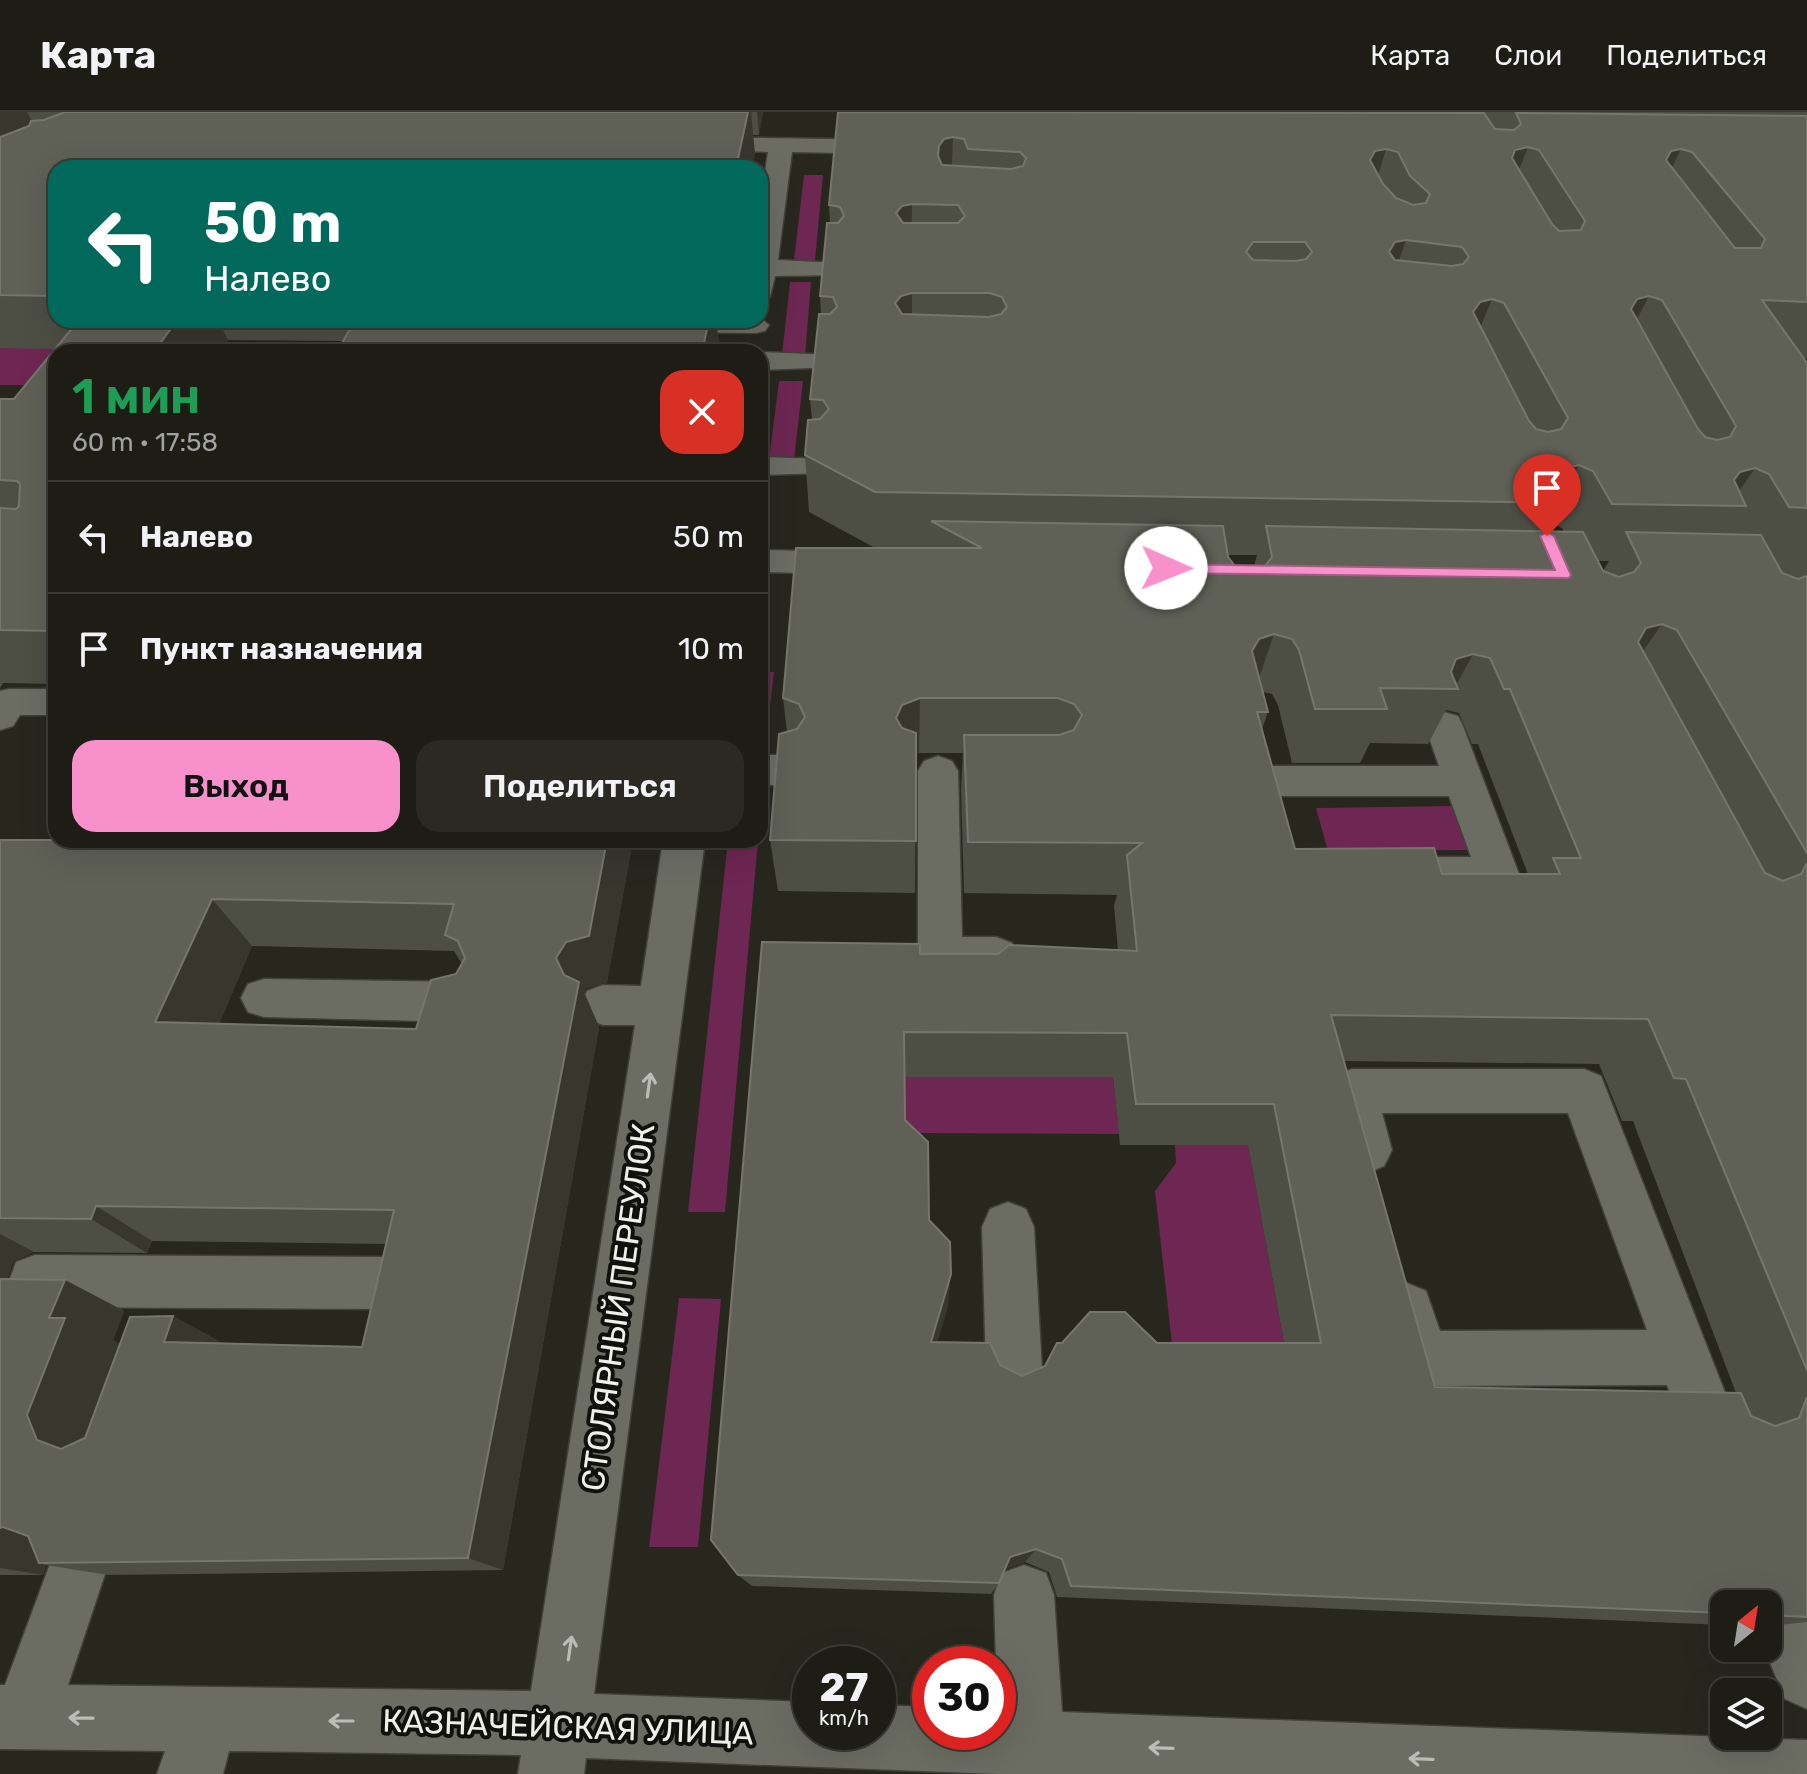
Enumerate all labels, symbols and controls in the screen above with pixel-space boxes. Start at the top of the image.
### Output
text: Карта [40,32,156,78]
text: Карта [1370,39,1450,72]
text: Слои [1494,39,1562,72]
text: Поделиться [1606,39,1767,72]
text: 50 m [204,190,341,256]
icon: left [72,192,176,296]
text: Налево [204,257,331,300]
text: 1 мин [72,368,200,425]
button: close [660,370,744,454]
text: 60 m · 17:58 [72,427,218,458]
pin [1513,454,1581,536]
icon: arrive [1525,466,1569,510]
icon: left [72,515,116,559]
text: Налево [140,519,253,555]
text: 50 m [673,519,744,555]
position arrow [1124,526,1208,610]
icon: arrive [72,627,116,671]
text: Пункт назначения [140,631,423,667]
text: 10 m [678,631,744,667]
button: Выход [72,740,400,832]
button: Поделиться [416,740,744,832]
one-way arrow [642,1073,657,1098]
street label: СТОЛЯРНЫЙ ПЕРЕУЛОК [573,1121,663,1493]
north arrow [1710,1590,1782,1662]
map controls [1710,1590,1782,1750]
one-way arrow [563,1635,578,1661]
speed limit sign: 30 [912,1646,1016,1750]
text: 27 [820,1664,868,1711]
button: layers [1710,1678,1782,1750]
street label: КАЗНАЧЕЙСКАЯ УЛИЦА [382,1702,754,1752]
text: km/h [819,1706,869,1730]
one-way arrow [68,1711,95,1726]
one-way arrow [328,1713,355,1729]
one-way arrow [1148,1741,1175,1756]
one-way arrow [1408,1751,1435,1766]

